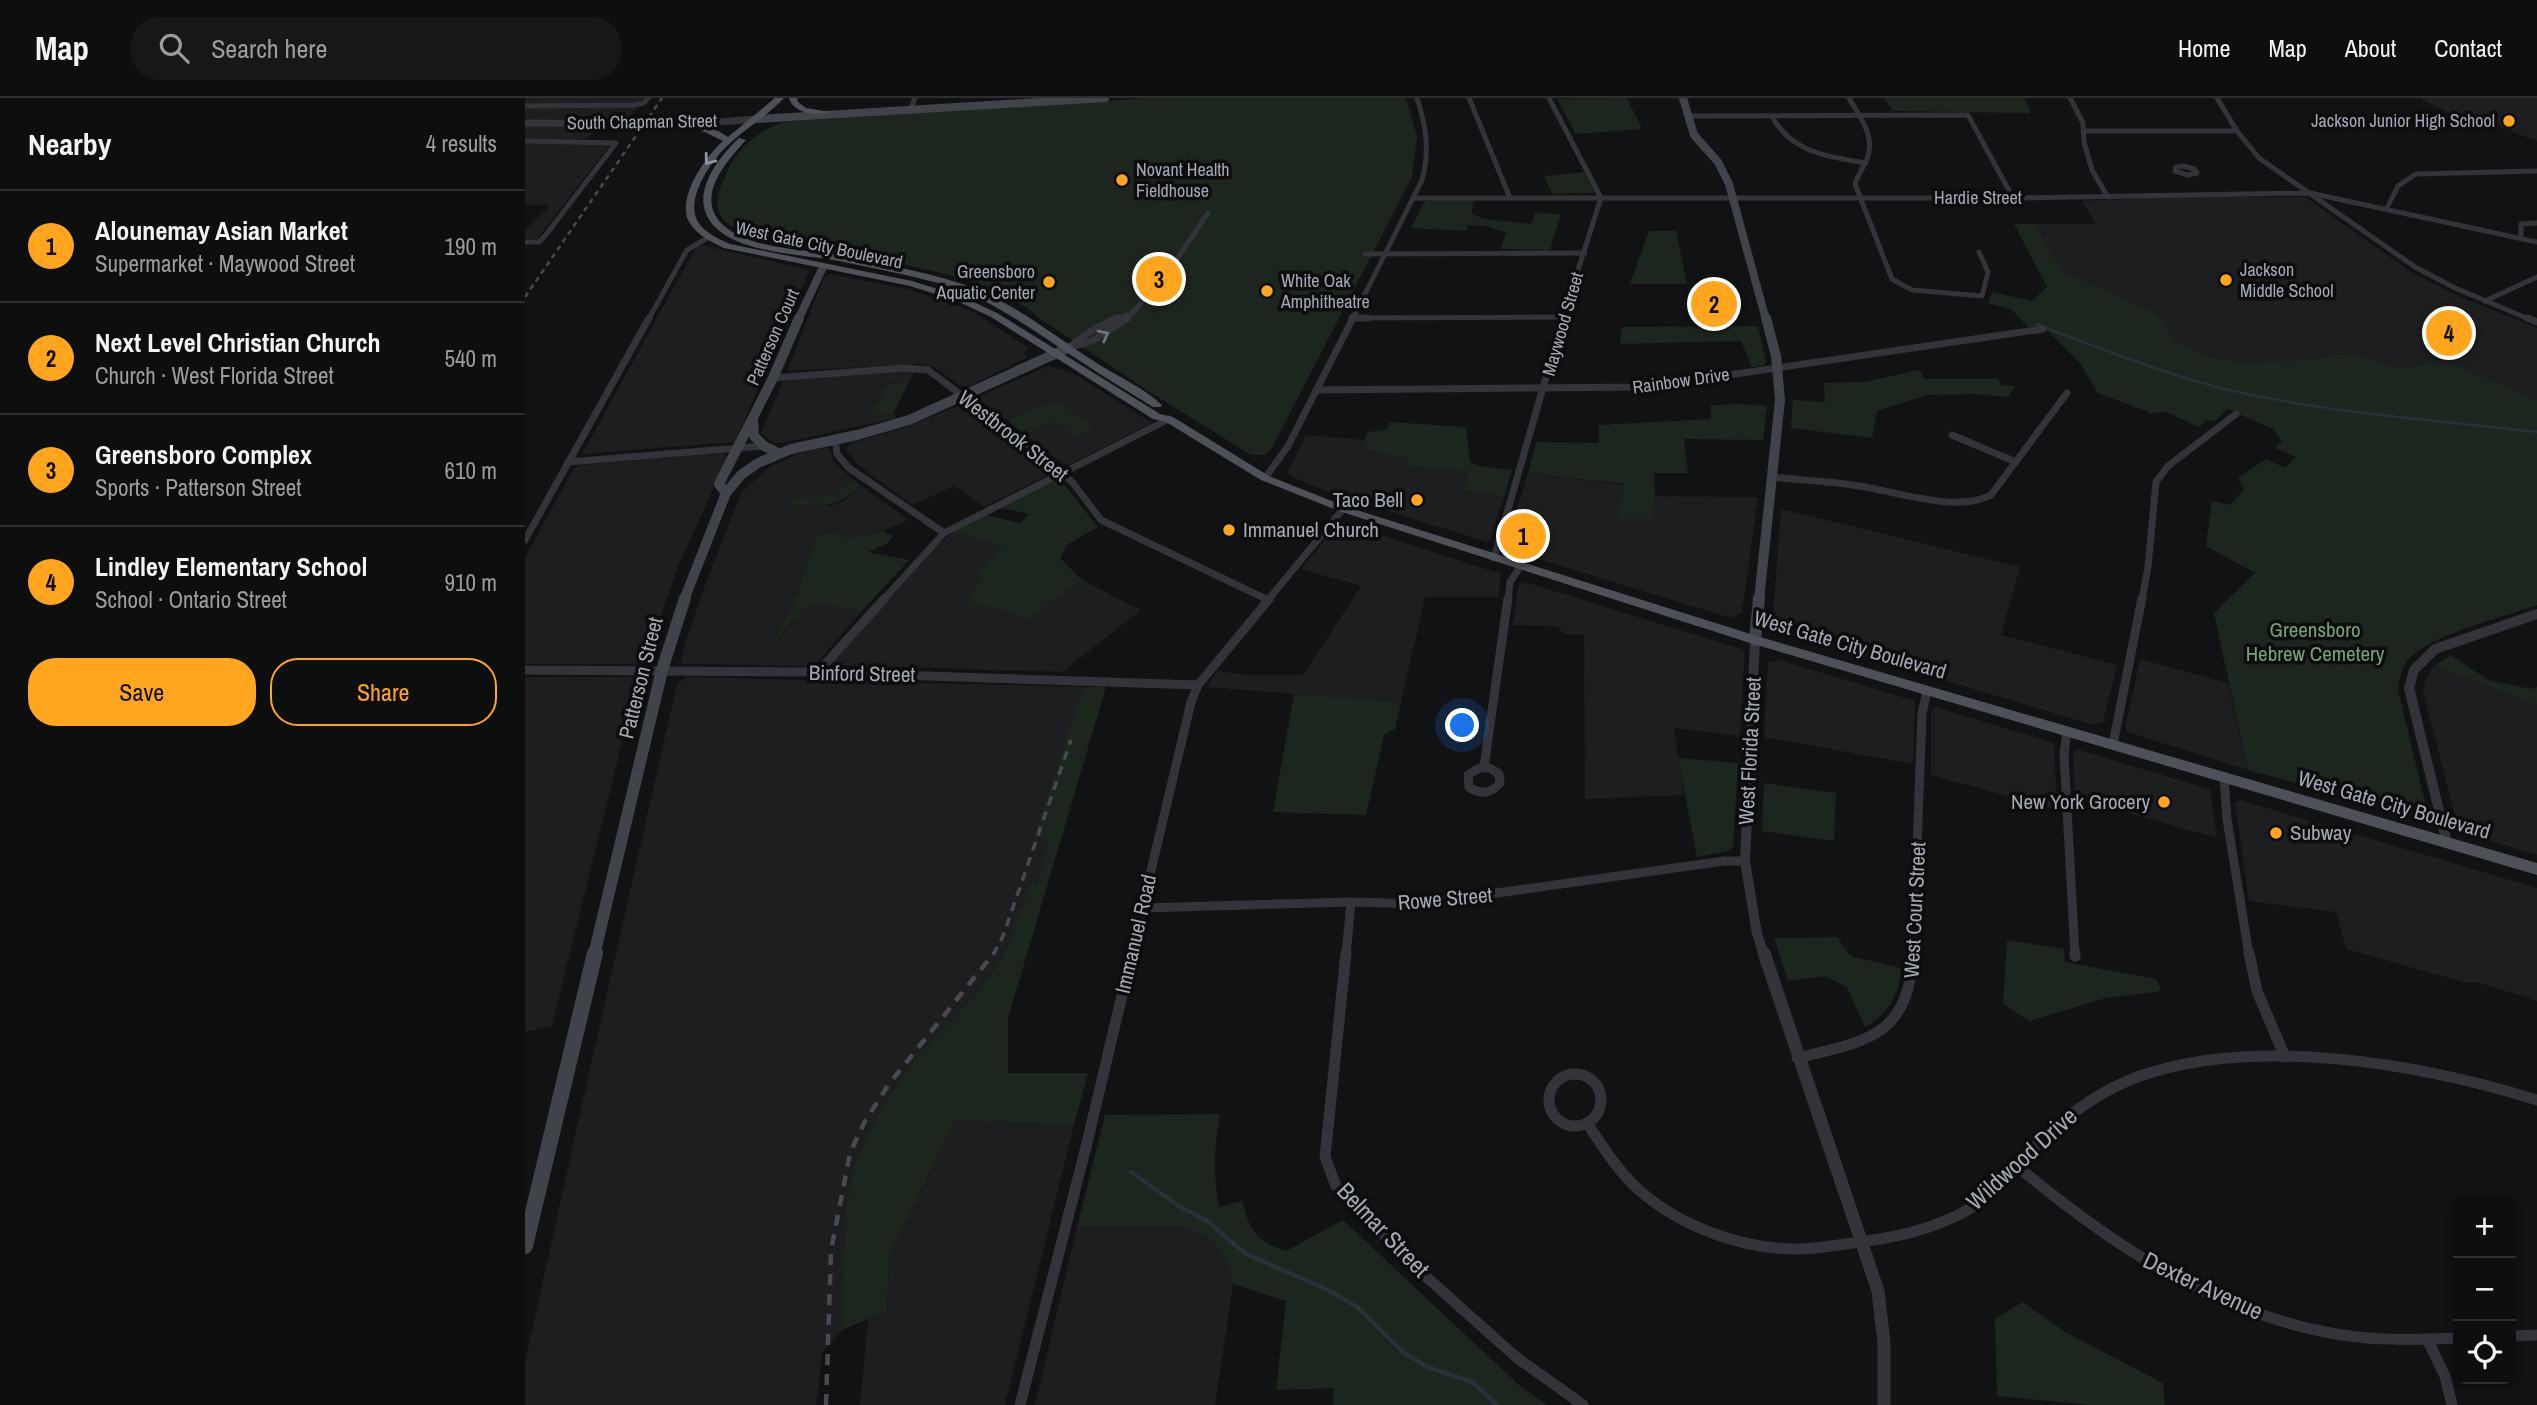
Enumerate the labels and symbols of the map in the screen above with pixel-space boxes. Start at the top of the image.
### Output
street label: South Chapman Street [567,108,717,135]
place label: Jackson Junior High School [2311,108,2495,133]
marker: Jackson Junior High School [2501,113,2517,129]
one-way arrow [705,153,718,165]
place label: Novant Health Fieldhouse [1136,157,1230,203]
marker: Novant Health Fieldhouse [1114,172,1130,188]
street label: Hardie Street [1934,185,2022,210]
street label: West Gate City Boulevard [733,215,905,274]
pin: 3 [1136,253,1182,305]
place label: Jackson Middle School [2240,257,2334,303]
place label: Greensboro Aquatic Center [936,259,1035,305]
place label: White Oak Amphitheatre [1280,268,1370,314]
street label: Maywood Street [1536,269,1589,379]
marker: Jackson Middle School [2218,272,2234,288]
marker: Greensboro Aquatic Center [1041,274,1057,290]
pin: 2 [1691,278,1737,330]
marker: White Oak Amphitheatre [1259,283,1275,299]
street label: Patterson Court [740,284,805,389]
pin: 4 [2426,307,2472,359]
one-way arrow [1097,330,1109,344]
street label: Rainbow Drive [1631,361,1731,400]
street label: Westbrook Street [952,383,1075,488]
place label: Taco Bell [1333,485,1403,514]
marker: Taco Bell [1409,492,1425,508]
pin: 1 [1500,510,1546,562]
place label: Immanuel Church [1243,515,1379,544]
marker: Immanuel Church [1221,522,1237,538]
street label: West Gate City Boulevard [1751,603,1950,686]
street label: Patterson Street [611,614,670,742]
park label: Greensboro Hebrew Cemetery [2246,615,2385,668]
street label: Binford Street [809,658,916,689]
street label: West Florida Street [1731,676,1768,826]
your location [1445,708,1479,742]
street label: West Gate City Boulevard [2295,763,2494,846]
place label: New York Grocery [2011,787,2150,816]
marker: New York Grocery [2156,794,2172,810]
place label: Subway [2290,818,2352,847]
marker: Subway [2268,825,2284,841]
street label: West Court Street [1896,841,1933,979]
street label: Immanuel Road [1108,871,1163,996]
street label: Rowe Street [1396,880,1494,917]
street label: Wildwood Drive [1959,1100,2084,1217]
street label: Belmar Street [1330,1175,1437,1284]
street label: Dexter Avenue [2138,1243,2269,1327]

